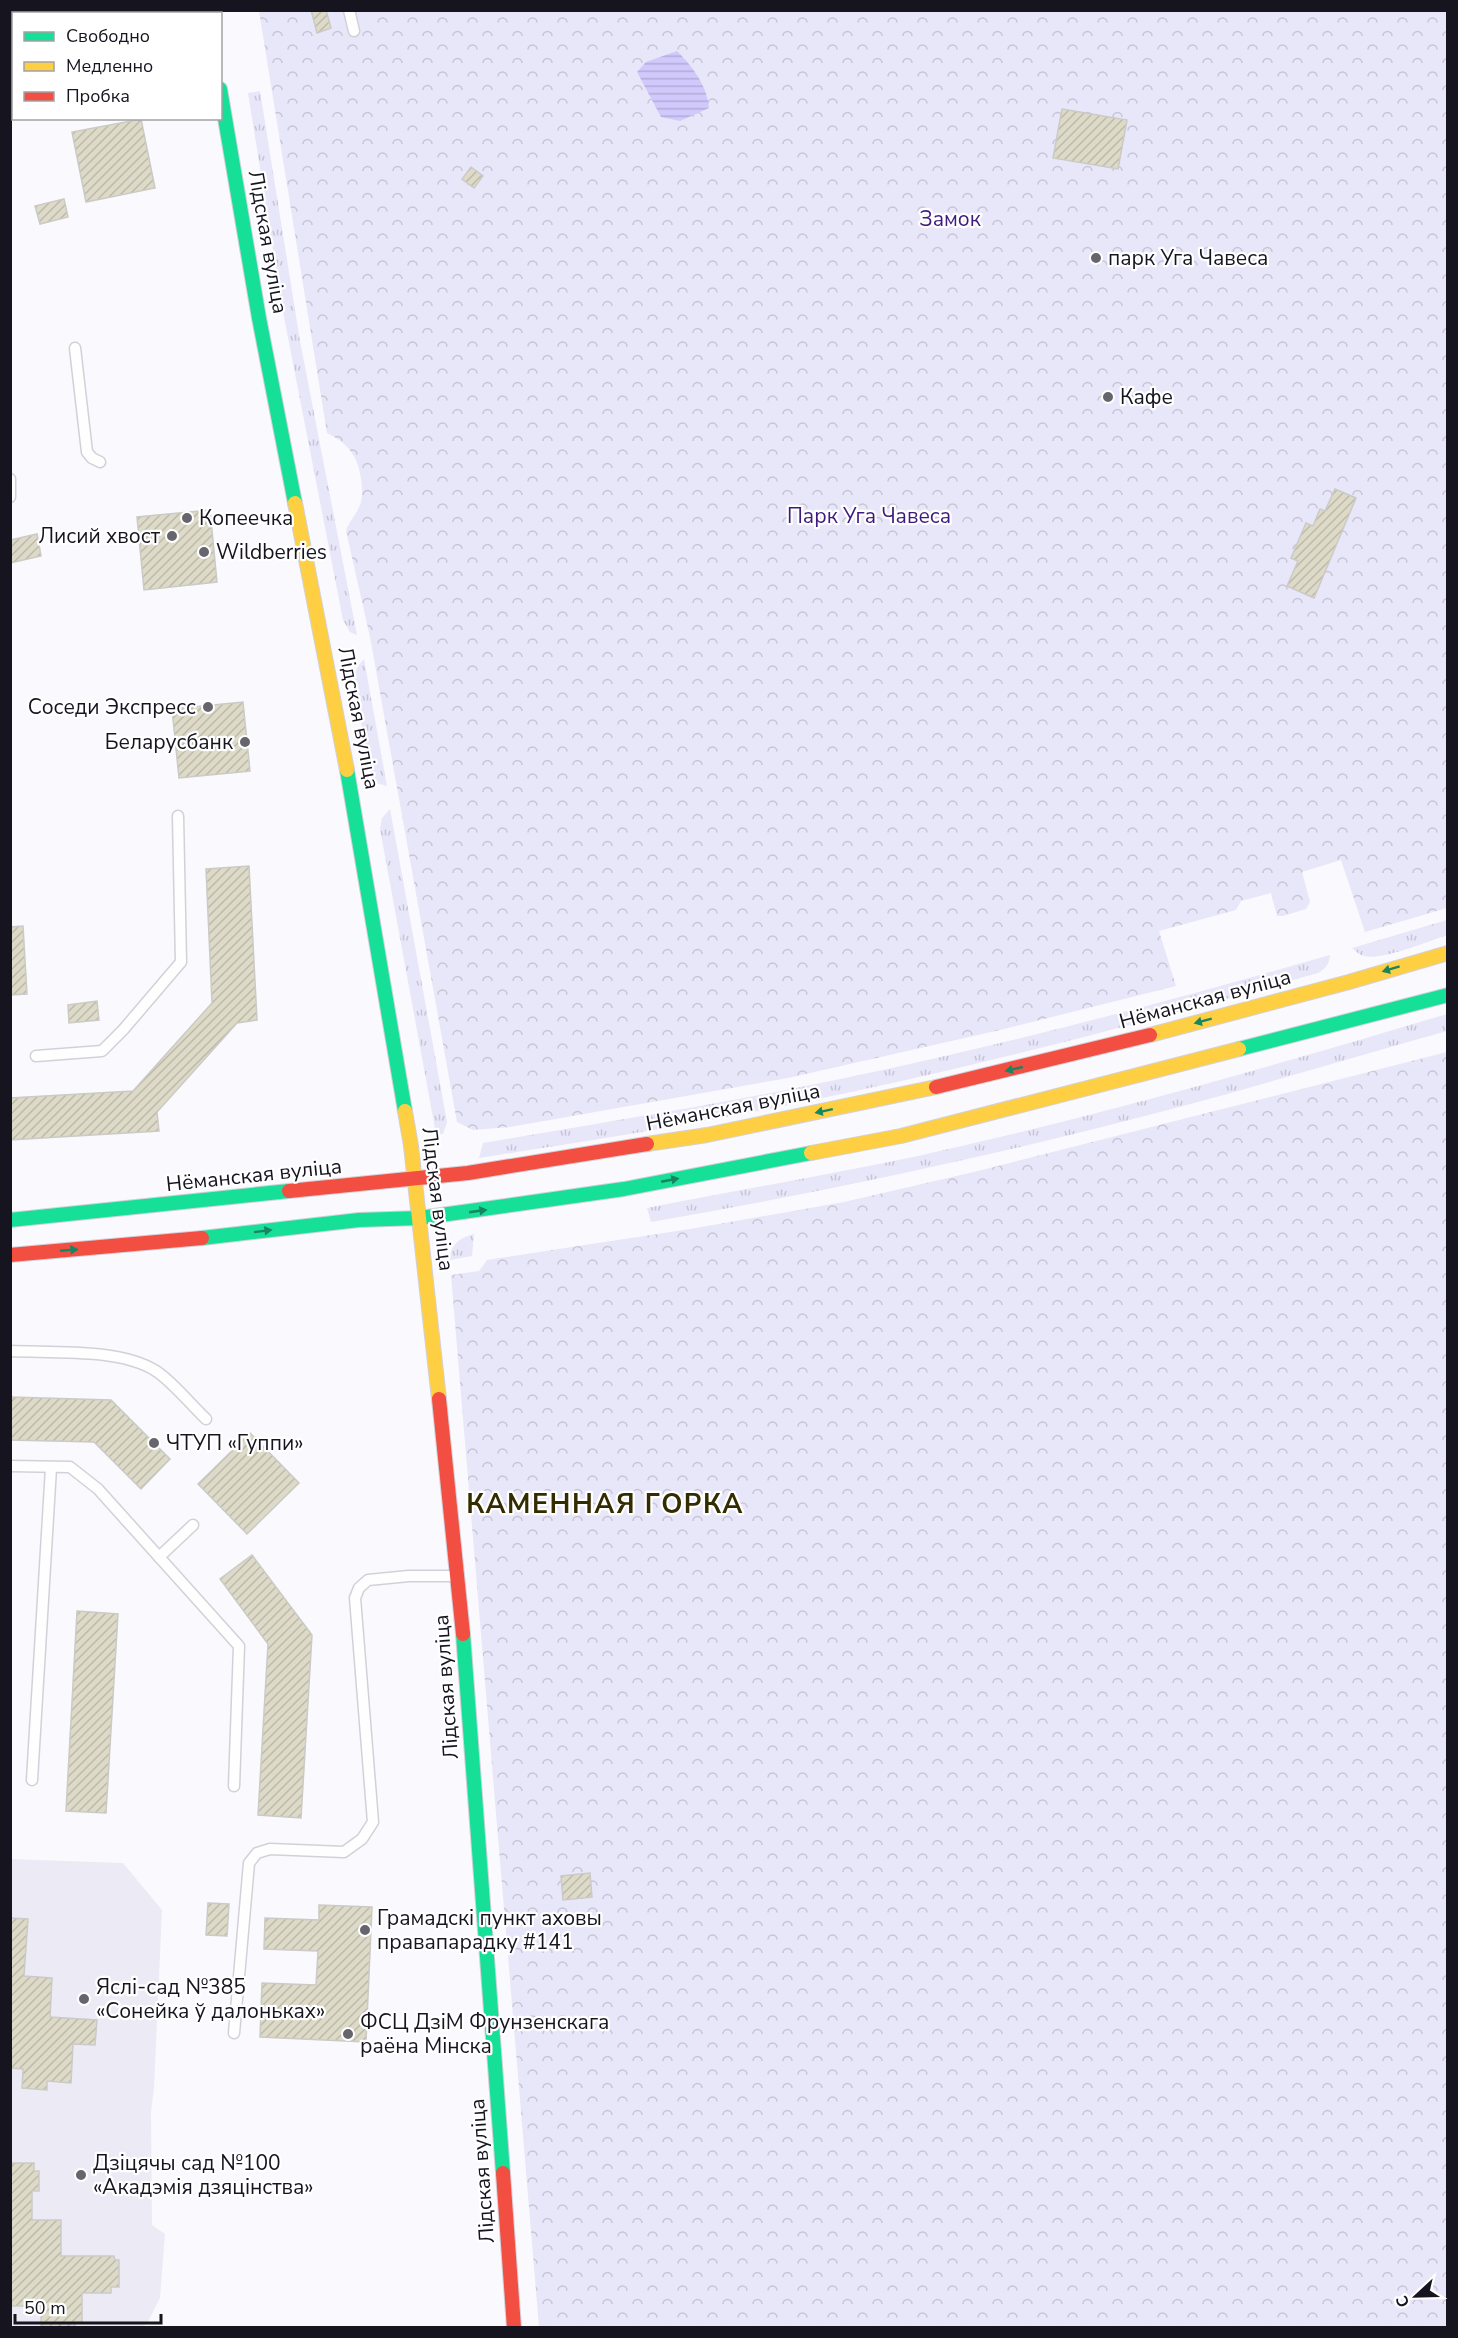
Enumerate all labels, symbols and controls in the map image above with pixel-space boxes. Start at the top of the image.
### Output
legend [12,12,222,120]
text: Свободно [66,24,150,48]
text: Медленно [66,54,153,78]
text: Пробка [66,84,130,108]
street label: Лідская вуліца [242,168,294,316]
park label: Замок [919,205,982,233]
place label: парк Уга Чавеса [1108,244,1268,272]
marker: парк Уга Чавеса [1089,251,1103,265]
place label: Кафе [1120,383,1173,411]
marker: Кафе [1101,390,1115,404]
park label: Парк Уга Чавеса [787,502,951,530]
place label: Копеечка [199,504,293,532]
marker: Копеечка [180,511,194,525]
place label: Лисий хвост [38,522,161,550]
marker: Лисий хвост [165,529,179,543]
place label: Wildberries [216,538,327,566]
marker: Wildberries [197,545,211,559]
street label: Лідская вуліца [331,644,387,792]
place label: Соседи Экспресс [28,693,196,721]
marker: Соседи Экспресс [201,700,215,714]
place label: Беларусбанк [105,728,234,756]
marker: Беларусбанк [238,735,252,749]
street label: Нёманская вуліца [1116,963,1294,1035]
one-way arrow [1382,965,1400,974]
one-way arrow [1194,1016,1213,1026]
one-way arrow [1005,1064,1024,1074]
street label: Нёманская вуліца [644,1076,822,1138]
one-way arrow [814,1107,833,1116]
street label: Лідская вуліца [415,1125,461,1273]
street label: Нёманская вуліца [165,1152,343,1198]
one-way arrow [661,1175,680,1184]
one-way arrow [468,1206,487,1216]
one-way arrow [253,1226,272,1236]
one-way arrow [59,1245,78,1255]
place label: ЧТУП «Гуппи» [166,1429,303,1457]
marker: ЧТУП «Гуппи» [147,1436,161,1450]
district label: КАМЕННАЯ ГОРКА [466,1486,744,1523]
street label: Лідская вуліца [427,1614,465,1760]
place label: Грамадскі пункт аховы правапарадку #141 [377,1904,602,1956]
marker: Грамадскі пункт аховы правапарадку #141 [358,1923,372,1937]
place label: Яслі-сад №385 «Сонейка ў далоньках» [96,1973,325,2025]
marker: Яслі-сад №385 «Сонейка ў далоньках» [77,1992,91,2006]
place label: ФСЦ ДзіМ Фрунзенскага раёна Мінска [360,2008,609,2060]
marker: ФСЦ ДзіМ Фрунзенскага раёна Мінска [341,2027,355,2041]
street label: Лідская вуліца [463,2098,501,2244]
place label: Дзіцячы сад №100 «Акадэмія дзяцінства» [93,2149,314,2201]
marker: Дзіцячы сад №100 «Акадэмія дзяцінства» [74,2168,88,2182]
north arrow [1386,2266,1446,2326]
scale bar [15,2287,160,2325]
text: С [1391,2292,1415,2310]
text: 50 m [24,2296,66,2320]

